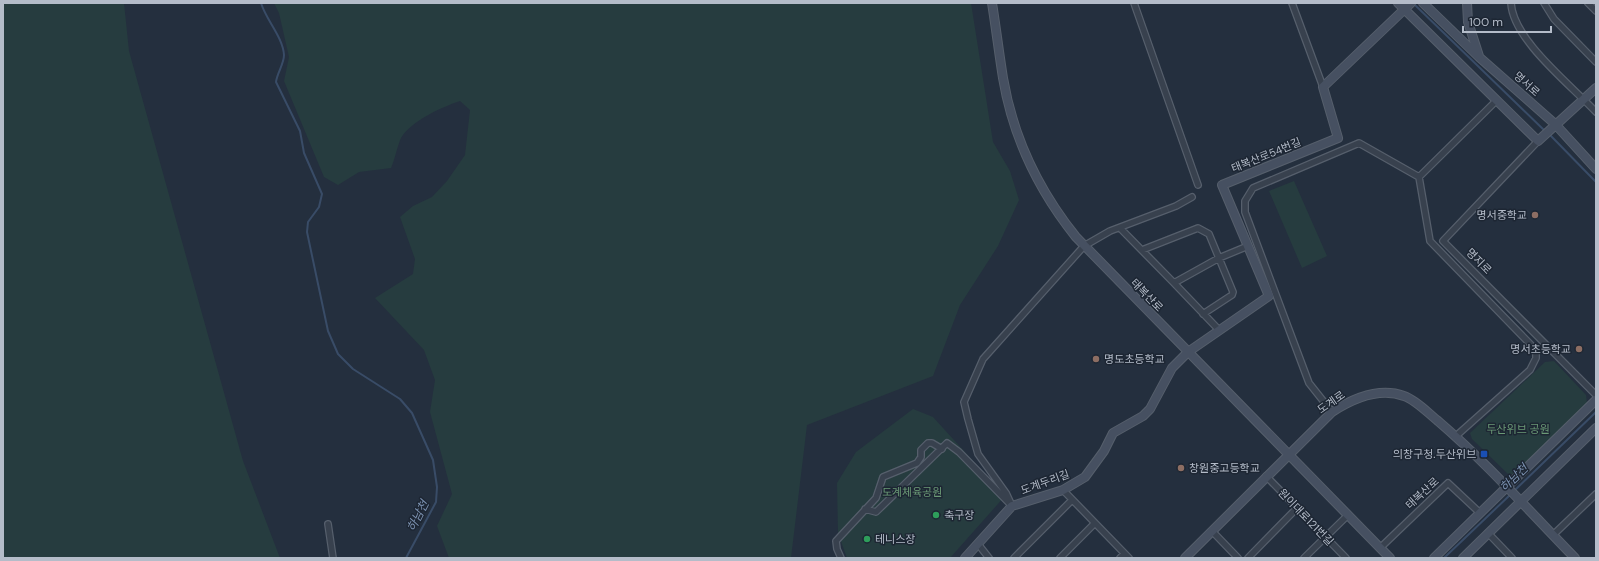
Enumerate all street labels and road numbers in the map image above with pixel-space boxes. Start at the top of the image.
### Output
street label: 명서로 [1511,69,1543,99]
street label: 태복산로54번길 [1229,135,1303,175]
street label: 명지로 [1463,245,1495,277]
street label: 태복산로 [1128,276,1166,314]
street label: 도계로 [1315,388,1347,416]
street label: 도계두리길 [1019,467,1071,497]
street label: 태복산로 [1402,474,1442,512]
street label: 원이대로121번길 [1275,486,1337,548]

